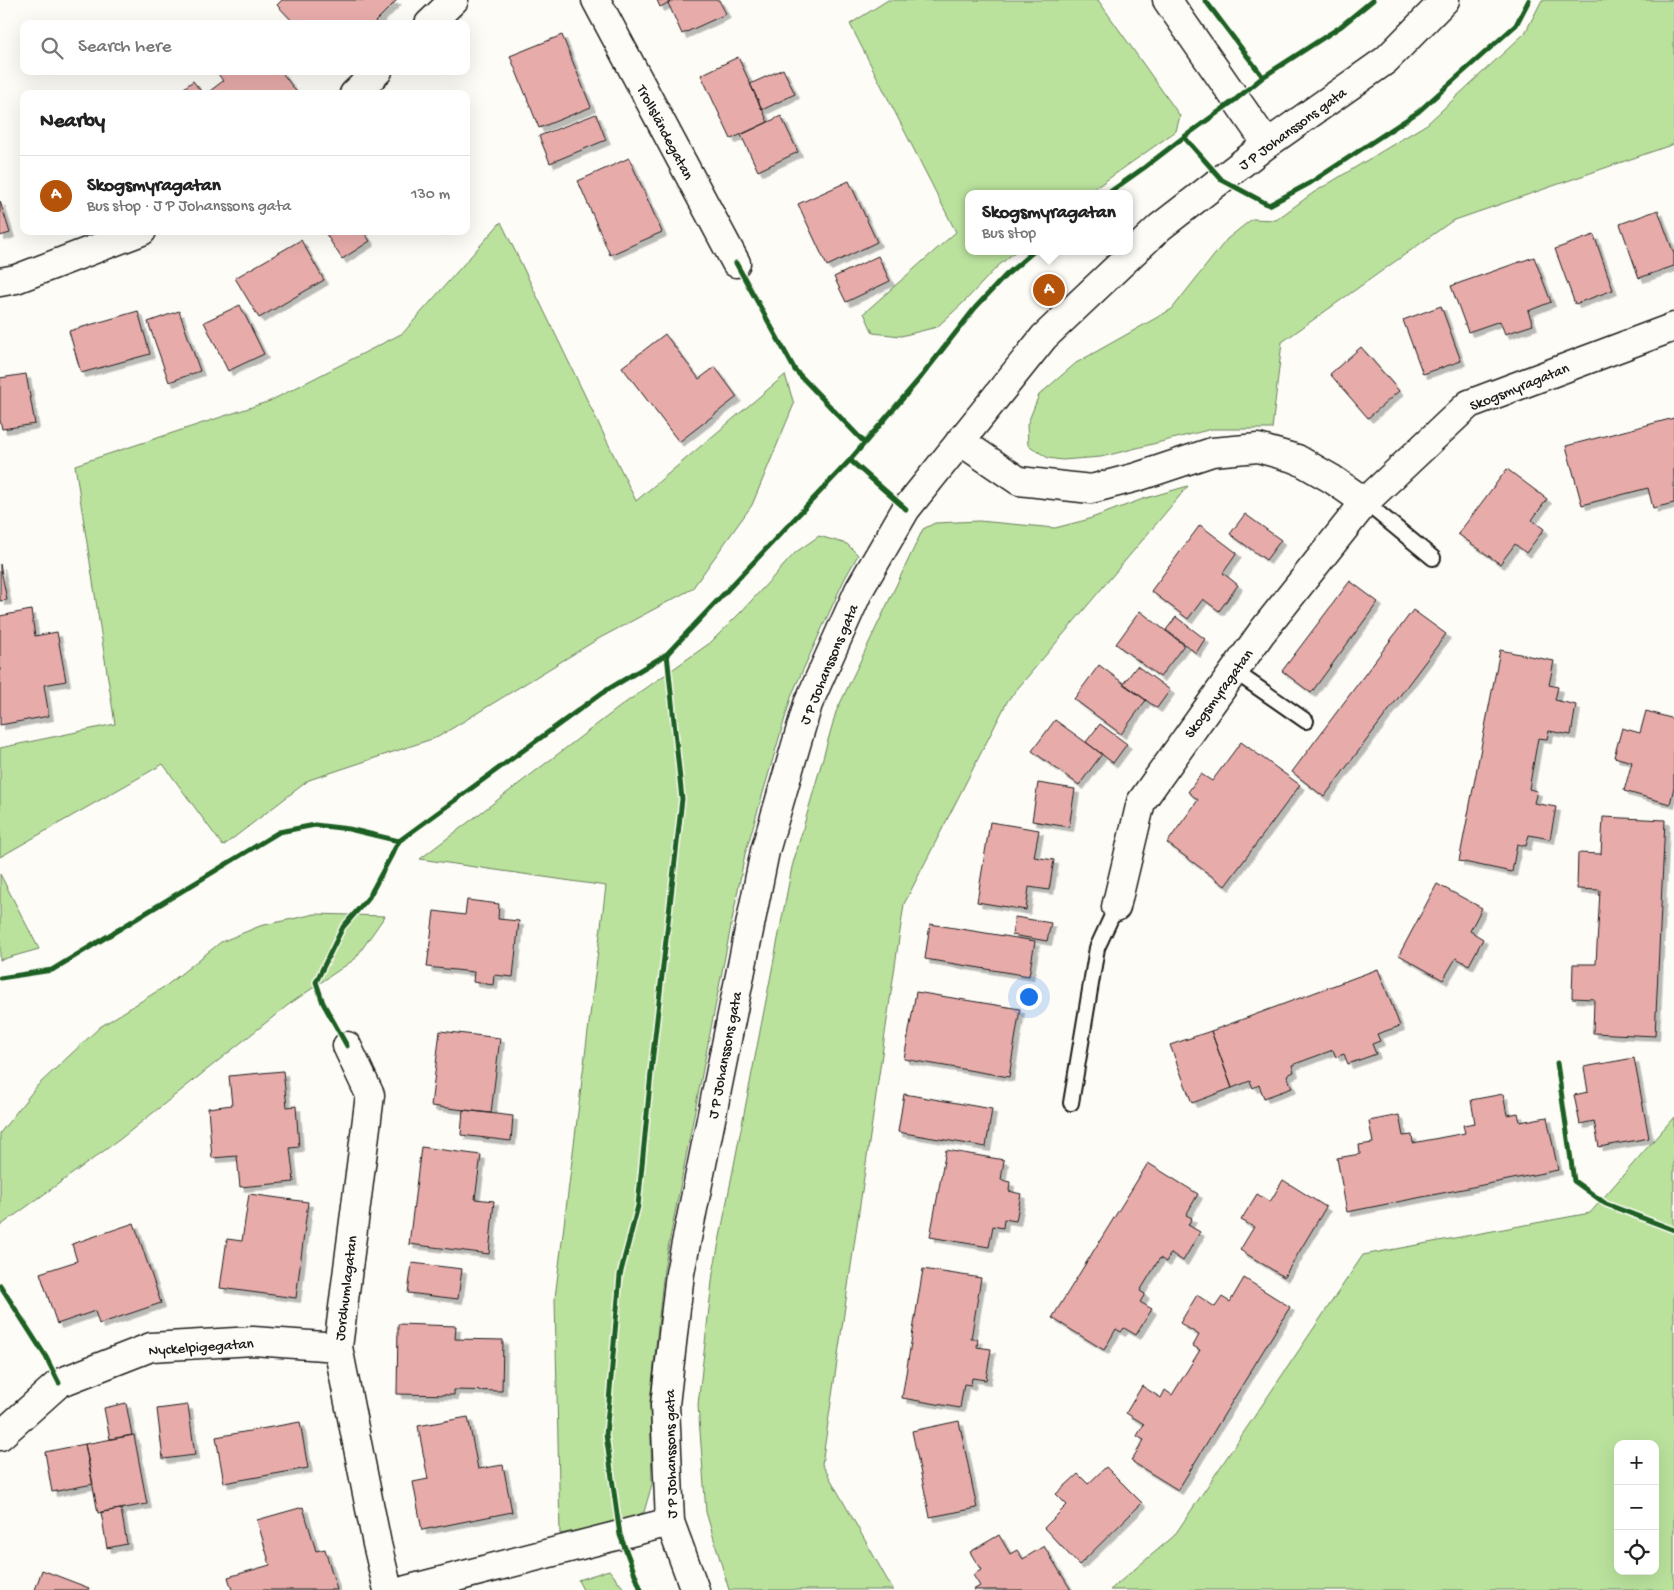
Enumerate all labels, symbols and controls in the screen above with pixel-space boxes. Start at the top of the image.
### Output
search box [20,20,470,75]
icon: search [38,34,66,62]
text: Search here [78,36,172,59]
street label: Trollsländegatan [631,82,697,183]
street label: J P Johanssons gata [1236,84,1351,175]
text: Nearby [40,110,105,135]
text: Skogsmyragatan [87,175,221,198]
text: A [51,186,61,205]
text: 130 m [411,186,450,205]
popup [965,190,1133,255]
text: Bus stop · J P Johanssons gata [87,198,291,217]
text: Skogsmyragatan [982,202,1116,225]
text: Bus stop [982,225,1036,244]
pin: A [1033,271,1065,309]
street label: Skogsmyragatan [1467,360,1572,416]
street label: J P Johanssons gata [796,601,864,728]
street label: Skogsmyragatan [1181,646,1258,742]
your location [1016,984,1042,1010]
street label: J P Johanssons gata [705,990,747,1120]
street label: Jordhumlagatan [332,1235,362,1342]
street label: Nyckelpigegatan [148,1335,254,1361]
street label: J P Johanssons gata [662,1389,682,1519]
map controls [1614,1440,1659,1575]
button: + [1614,1440,1659,1485]
button: − [1614,1485,1659,1530]
button: locate [1614,1530,1659,1575]

